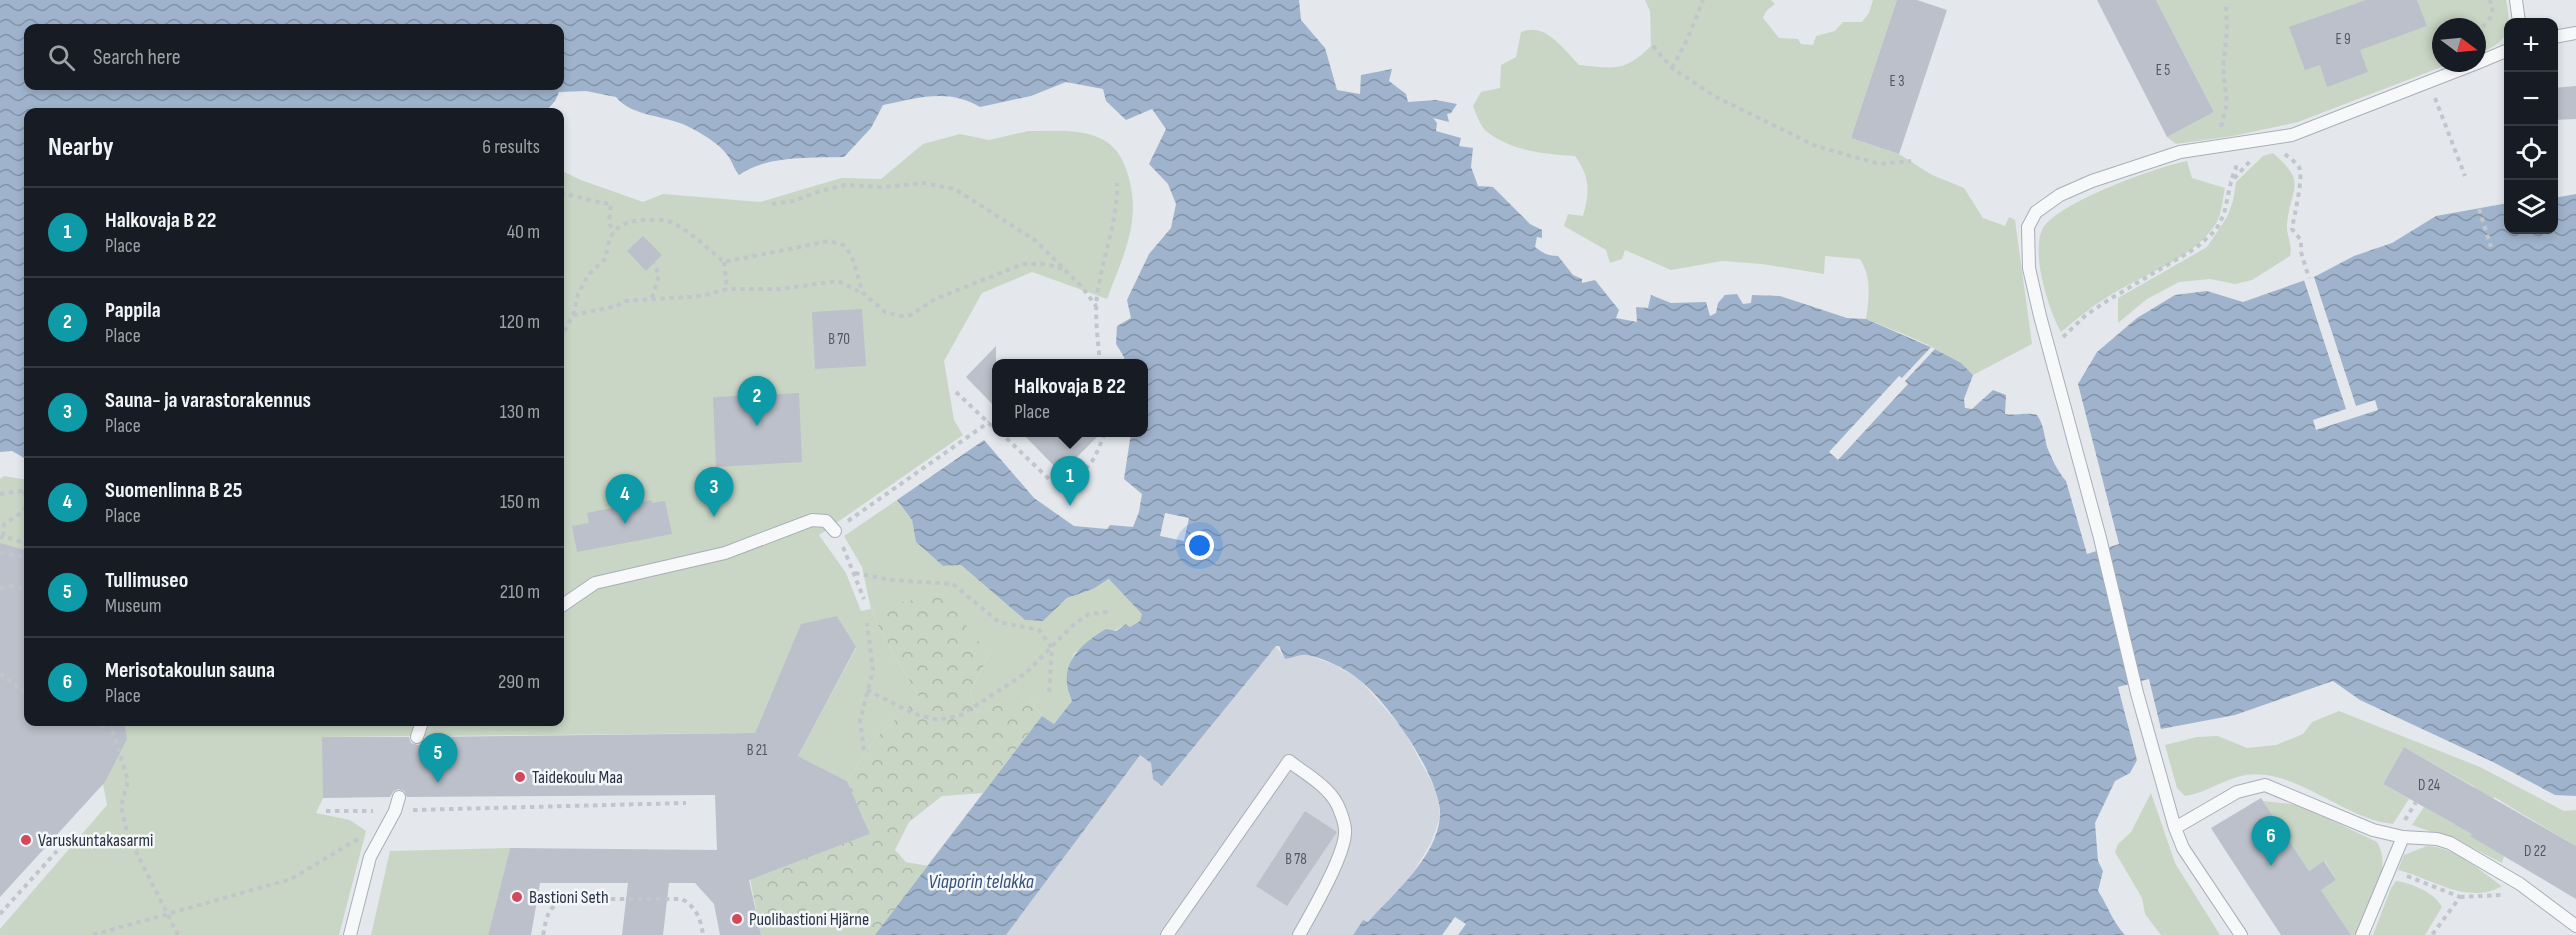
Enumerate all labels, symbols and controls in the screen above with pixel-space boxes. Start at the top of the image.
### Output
north arrow [2432,18,2486,72]
map controls [2504,18,2558,234]
button: + [2504,18,2558,72]
search box [24,24,564,90]
house number: E 9 [2335,30,2351,49]
icon: search [45,41,78,74]
text: Search here [93,44,180,71]
house number: E 5 [2156,61,2170,80]
house number: E 3 [1890,72,1904,91]
button: − [2504,72,2558,126]
button: locate [2504,126,2558,180]
text: Nearby [48,132,114,163]
text: 6 results [482,135,540,159]
button: layers [2504,180,2558,234]
text: Halkovaja B 22 [105,207,216,234]
text: 1 [64,220,71,244]
text: 40 m [507,220,540,244]
text: Place [105,234,141,258]
text: Pappila [105,297,161,324]
text: 2 [63,310,72,334]
text: 120 m [500,310,540,334]
text: Place [105,324,141,348]
house number: B 70 [828,330,850,349]
popup [992,359,1148,437]
text: Halkovaja B 22 [1014,373,1126,400]
pin: 2 [738,376,777,426]
text: Sauna- ja varastorakennus [105,387,311,414]
text: 3 [63,400,72,424]
text: 130 m [500,400,540,424]
text: Place [1014,400,1050,424]
text: Place [105,414,141,438]
pin: 1 [1050,456,1090,506]
pin: 3 [694,468,734,517]
pin: 4 [606,474,644,524]
text: Suomenlinna B 25 [105,477,242,504]
text: 4 [63,490,72,514]
text: 150 m [500,490,540,514]
text: Place [105,504,141,528]
your location [1185,531,1214,560]
text: Tullimuseo [105,567,188,594]
text: 5 [63,580,72,604]
text: 210 m [500,580,540,604]
text: Museum [105,594,162,618]
text: Merisotakoulun sauna [105,657,275,684]
text: 6 [63,670,72,694]
text: 290 m [498,670,540,694]
text: Place [105,684,141,708]
pin: 5 [418,734,458,783]
house number: B 21 [747,741,768,760]
place label: Taidekoulu Maa [532,767,623,788]
marker: Taidekoulu Maa [513,770,527,784]
house number: D 24 [2418,776,2440,795]
pin: 6 [2252,816,2290,866]
place label: Varuskuntakasarmi [38,830,153,851]
marker: Varuskuntakasarmi [19,833,33,847]
house number: D 22 [2524,842,2546,861]
house number: B 78 [1285,850,1307,869]
water label: Viaporin telakka [928,870,1034,894]
place label: Bastioni Seth [529,887,609,908]
marker: Bastioni Seth [510,890,524,904]
place label: Puolibastioni Hjärne [749,909,869,930]
marker: Puolibastioni Hjärne [730,912,744,926]

